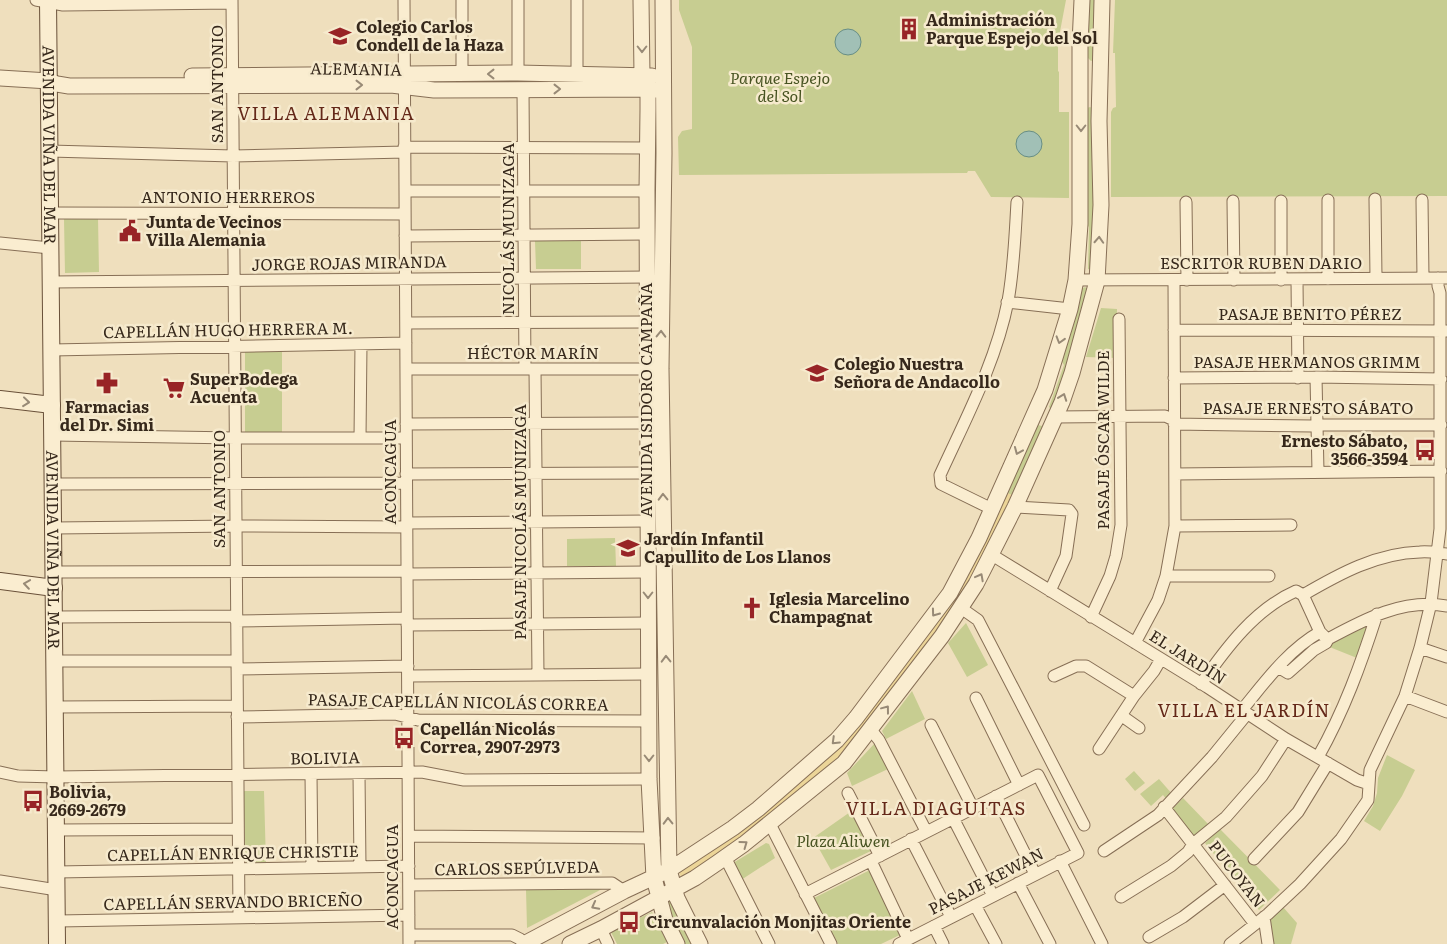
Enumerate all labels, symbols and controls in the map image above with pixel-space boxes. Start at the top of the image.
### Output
place label: Administración Parque Espejo del Sol [926,7,1098,49]
place label: Colegio Carlos Condell de la Haza [356,14,504,56]
building icon: Administración Parque Espejo del Sol [896,16,922,42]
school or university icon: Colegio Carlos Condell de la Haza [327,23,353,49]
street label: SAN ANTONIO [204,25,228,143]
street label: AVENIDA VIÑA DEL MAR [37,45,63,245]
one-way arrow [637,45,647,53]
street label: ALEMANIA [310,55,402,81]
park label: Parque Espejo del Sol [730,65,830,107]
one-way arrow [487,68,495,79]
one-way arrow [356,80,364,90]
one-way arrow [553,84,561,94]
district label: VILLA ALEMANIA [237,99,415,126]
one-way arrow [1076,124,1086,132]
street label: NICOLÁS MUNIZAGA [495,143,519,315]
street label: ANTONIO HERREROS [141,184,315,208]
place label: Junta de Vecinos Villa Alemania [146,209,282,251]
public building icon: Junta de Vecinos Villa Alemania [117,218,143,244]
one-way arrow [1094,236,1105,244]
street label: JORGE ROJAS MIRANDA [251,248,447,276]
street label: ESCRITOR RUBEN DARIO [1160,250,1362,274]
street label: AVENIDA ISIDORO CAMPAÑA [633,282,657,518]
street label: PASAJE BENITO PÉREZ [1218,301,1402,325]
street label: CAPELLÁN HUGO HERRERA M. [103,315,353,343]
one-way arrow [656,330,667,338]
one-way arrow [1056,336,1066,344]
street label: HÉCTOR MARÍN [467,340,599,364]
street label: PASAJE HERMANOS GRIMM [1193,349,1421,373]
street label: PASAJE ÓSCAR WILDE [1090,350,1114,530]
place label: Colegio Nuestra Señora de Andacollo [834,351,1000,393]
school or university icon: Colegio Nuestra Señora de Andacollo [804,360,830,386]
place label: SuperBodega Acuenta [190,366,299,408]
pharmacy icon: Farmacias del Dr. Simi [94,370,120,396]
supermarket icon: SuperBodega Acuenta [161,375,187,401]
place label: Farmacias del Dr. Simi [60,394,154,436]
one-way arrow [1057,394,1067,402]
street label: PASAJE ERNESTO SÁBATO [1203,395,1413,419]
one-way arrow [22,396,30,407]
street label: PASAJE NICOLÁS MUNIZAGA [507,404,531,640]
street label: ACONCAGUA [377,419,401,525]
place label: Ernesto Sábato, 3566-3594 [1281,428,1408,470]
street label: SAN ANTONIO [206,430,230,548]
bus stop icon: Ernesto Sábato, 3566-3594 [1412,437,1438,463]
one-way arrow [1014,446,1025,455]
street label: AVENIDA VIÑA DEL MAR [41,450,67,650]
one-way arrow [658,492,668,500]
place label: Jardín Infantil Capullito de Los Llanos [644,526,831,568]
school or university icon: Jardín Infantil Capullito de Los Llanos [615,535,641,561]
one-way arrow [974,573,984,582]
one-way arrow [23,580,31,590]
place label: Iglesia Marcelino Champagnat [769,586,910,628]
one-way arrow [643,591,654,599]
church icon: Iglesia Marcelino Champagnat [739,595,765,621]
one-way arrow [932,607,940,616]
street label: EL JARDÍN [1145,623,1232,689]
one-way arrow [661,655,671,662]
street label: PASAJE CAPELLÁN NICOLÁS CORREA [307,686,609,716]
district label: VILLA EL JARDÍN [1157,696,1331,723]
one-way arrow [881,706,889,715]
place label: Capellán Nicolás Correa, 2907-2973 [420,716,560,758]
bus stop icon: Capellán Nicolás Correa, 2907-2973 [391,725,417,751]
one-way arrow [832,735,841,744]
street label: BOLIVIA [290,744,360,770]
one-way arrow [644,754,654,762]
place label: Bolivia, 2669-2679 [49,779,126,821]
bus stop icon: Bolivia, 2669-2679 [20,788,46,814]
district label: VILLA DIAGUITAS [846,794,1026,821]
one-way arrow [663,817,673,825]
street label: ACONCAGUA [379,824,403,930]
park label: Plaza Aliwen [796,828,890,852]
street label: PUCOYAN [1204,835,1272,912]
street label: CAPELLÁN ENRIQUE CHRISTIE [107,838,359,866]
one-way arrow [738,841,748,850]
street label: PASAJE KEWAN [924,841,1048,920]
street label: CARLOS SEPÚLVEDA [434,854,600,880]
street label: CAPELLÁN SERVANDO BRICEÑO [103,887,363,915]
one-way arrow [591,900,600,910]
bus stop icon: Circunvalación Monjitas Oriente [616,909,642,935]
place label: Circunvalación Monjitas Oriente [646,909,911,933]

